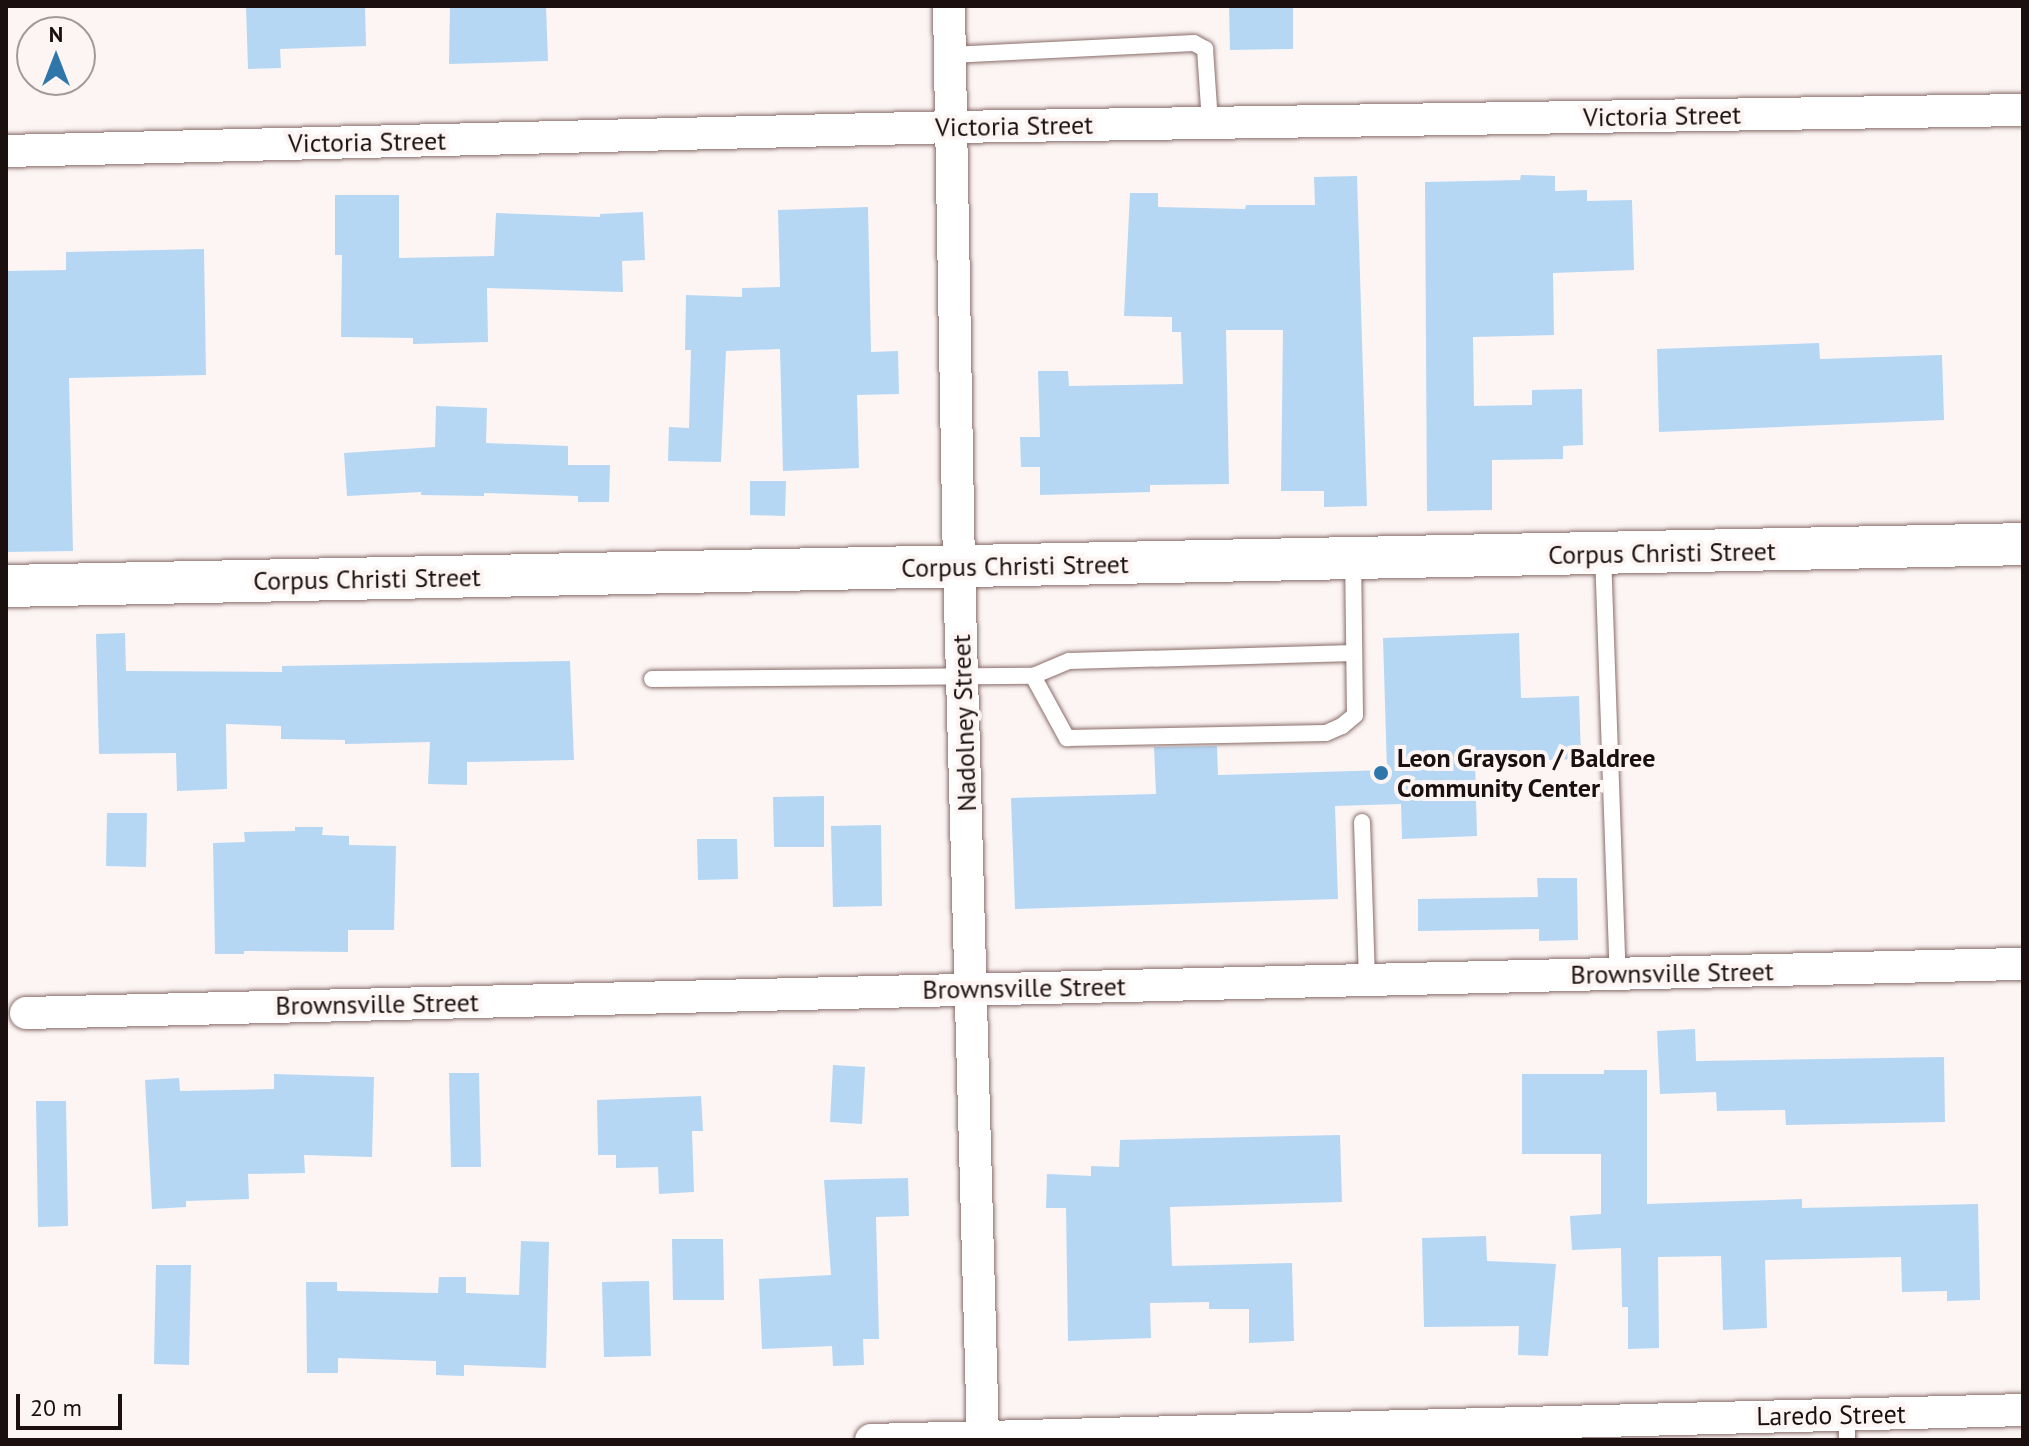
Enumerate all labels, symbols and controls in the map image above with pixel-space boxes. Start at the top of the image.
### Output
north arrow [16,16,96,96]
text: N [49,20,63,48]
street label: Victoria Street [1583,99,1741,133]
street label: Victoria Street [935,109,1093,143]
street label: Victoria Street [288,125,446,159]
street label: Corpus Christi Street [1548,535,1776,571]
street label: Corpus Christi Street [901,548,1129,584]
street label: Corpus Christi Street [253,561,481,597]
street label: Nadolney Street [945,633,983,813]
place label: Leon Grayson / Baldree Community Center [1397,742,1656,804]
marker: Leon Grayson / Baldree Community Center [1372,764,1390,782]
street label: Brownsville Street [1570,956,1774,990]
street label: Brownsville Street [922,971,1126,1005]
street label: Brownsville Street [275,987,479,1021]
scale bar [20,1378,126,1428]
text: 20 m [30,1392,82,1423]
street label: Laredo Street [1756,1398,1906,1432]

